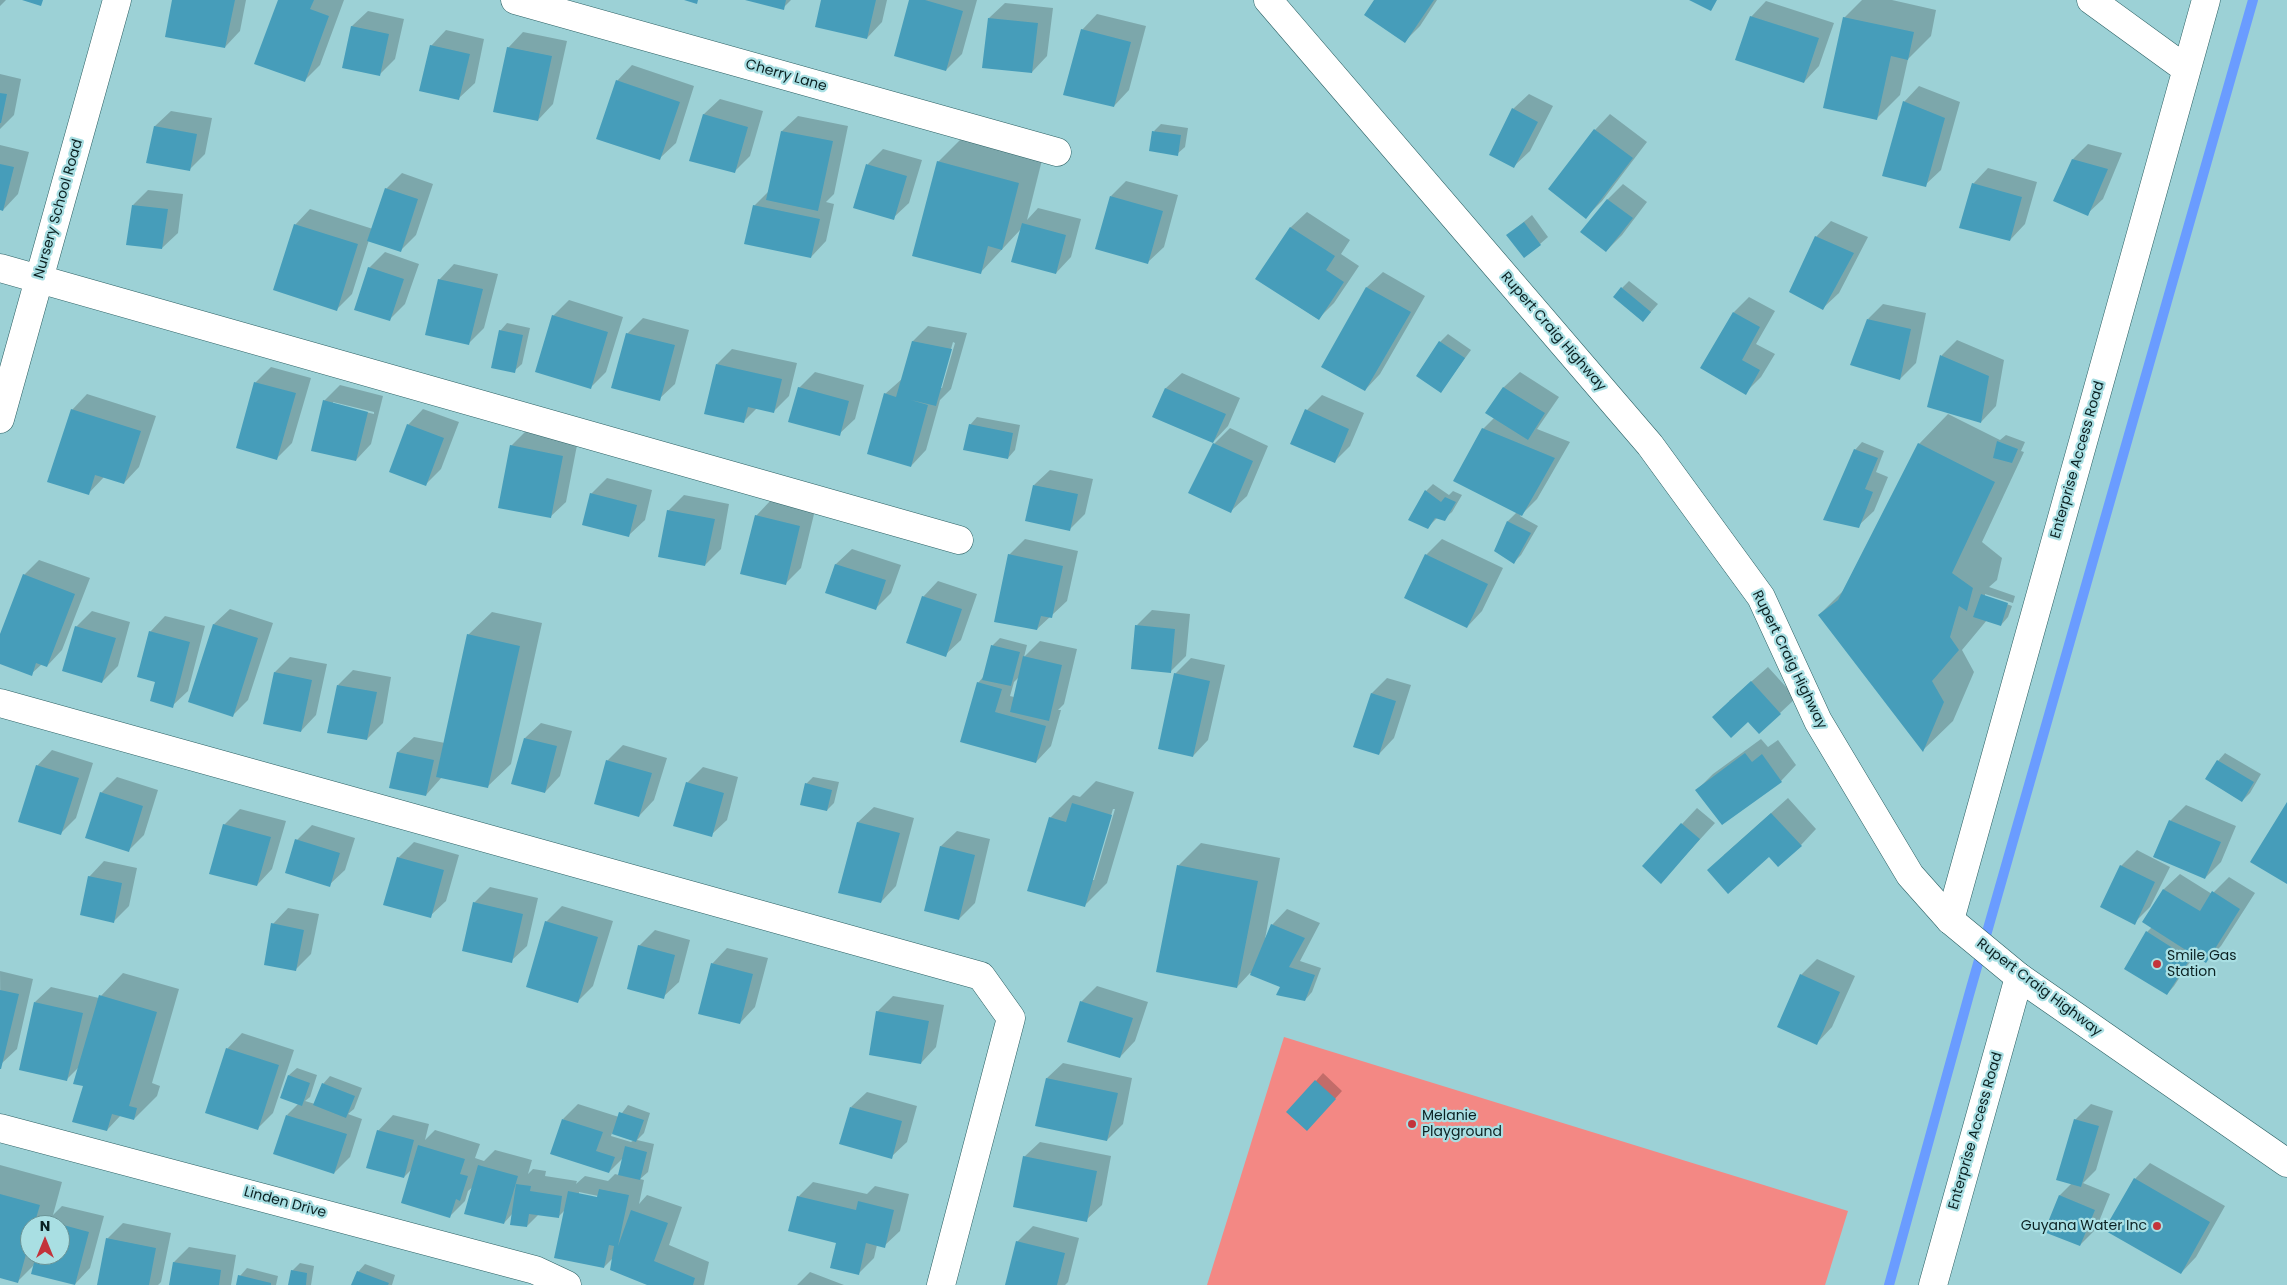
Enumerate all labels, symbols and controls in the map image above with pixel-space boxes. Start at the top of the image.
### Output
street label: Cherry Lane [743,56,829,96]
street label: Nursery School Road [31,137,87,281]
street label: Rupert Craig Highway [1497,269,1609,395]
street label: Enterprise Access Road [2047,379,2109,541]
street label: Rupert Craig Highway [1748,588,1830,732]
street label: Rupert Craig Highway [1973,935,2105,1041]
place label: Smile Gas Station [2167,948,2237,980]
marker: Smile Gas Station [2151,958,2163,970]
street label: Enterprise Access Road [1945,1050,2007,1212]
place label: Melanie Playground [1422,1108,1502,1140]
marker: Melanie Playground [1406,1118,1418,1130]
street label: Linden Drive [242,1184,328,1222]
north arrow [20,1215,70,1265]
text: N [40,1216,50,1236]
place label: Guyana Water Inc [2021,1218,2147,1234]
marker: Guyana Water Inc [2151,1220,2163,1232]

